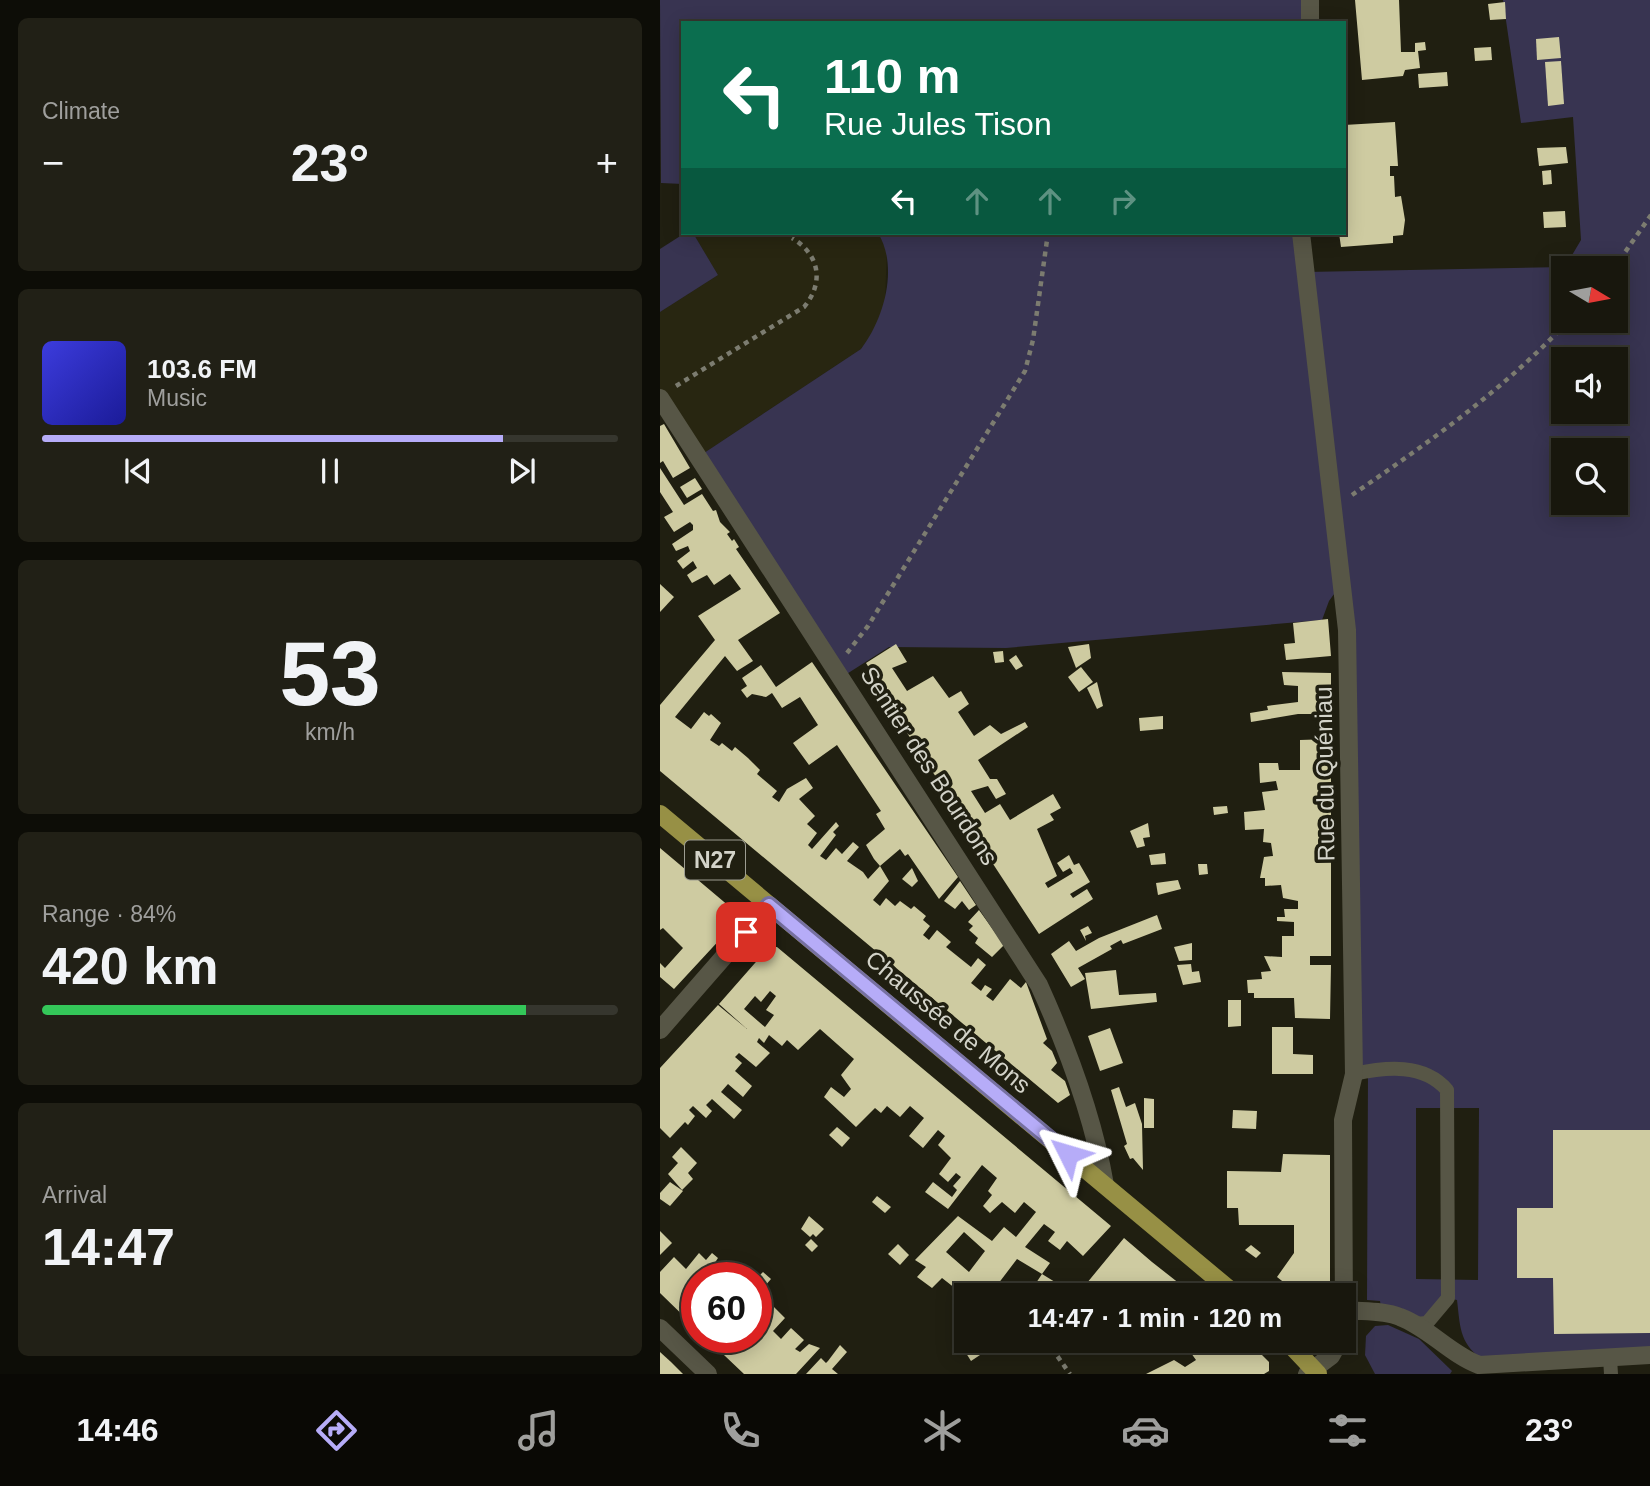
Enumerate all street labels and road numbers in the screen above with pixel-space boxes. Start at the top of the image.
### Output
street label: Sentier des Bourdons [855,662,1004,870]
street label: Rue du Quéniau [1309,686,1340,862]
road number: N27 [685,840,745,880]
street label: Chaussée de Mons [860,945,1036,1098]

